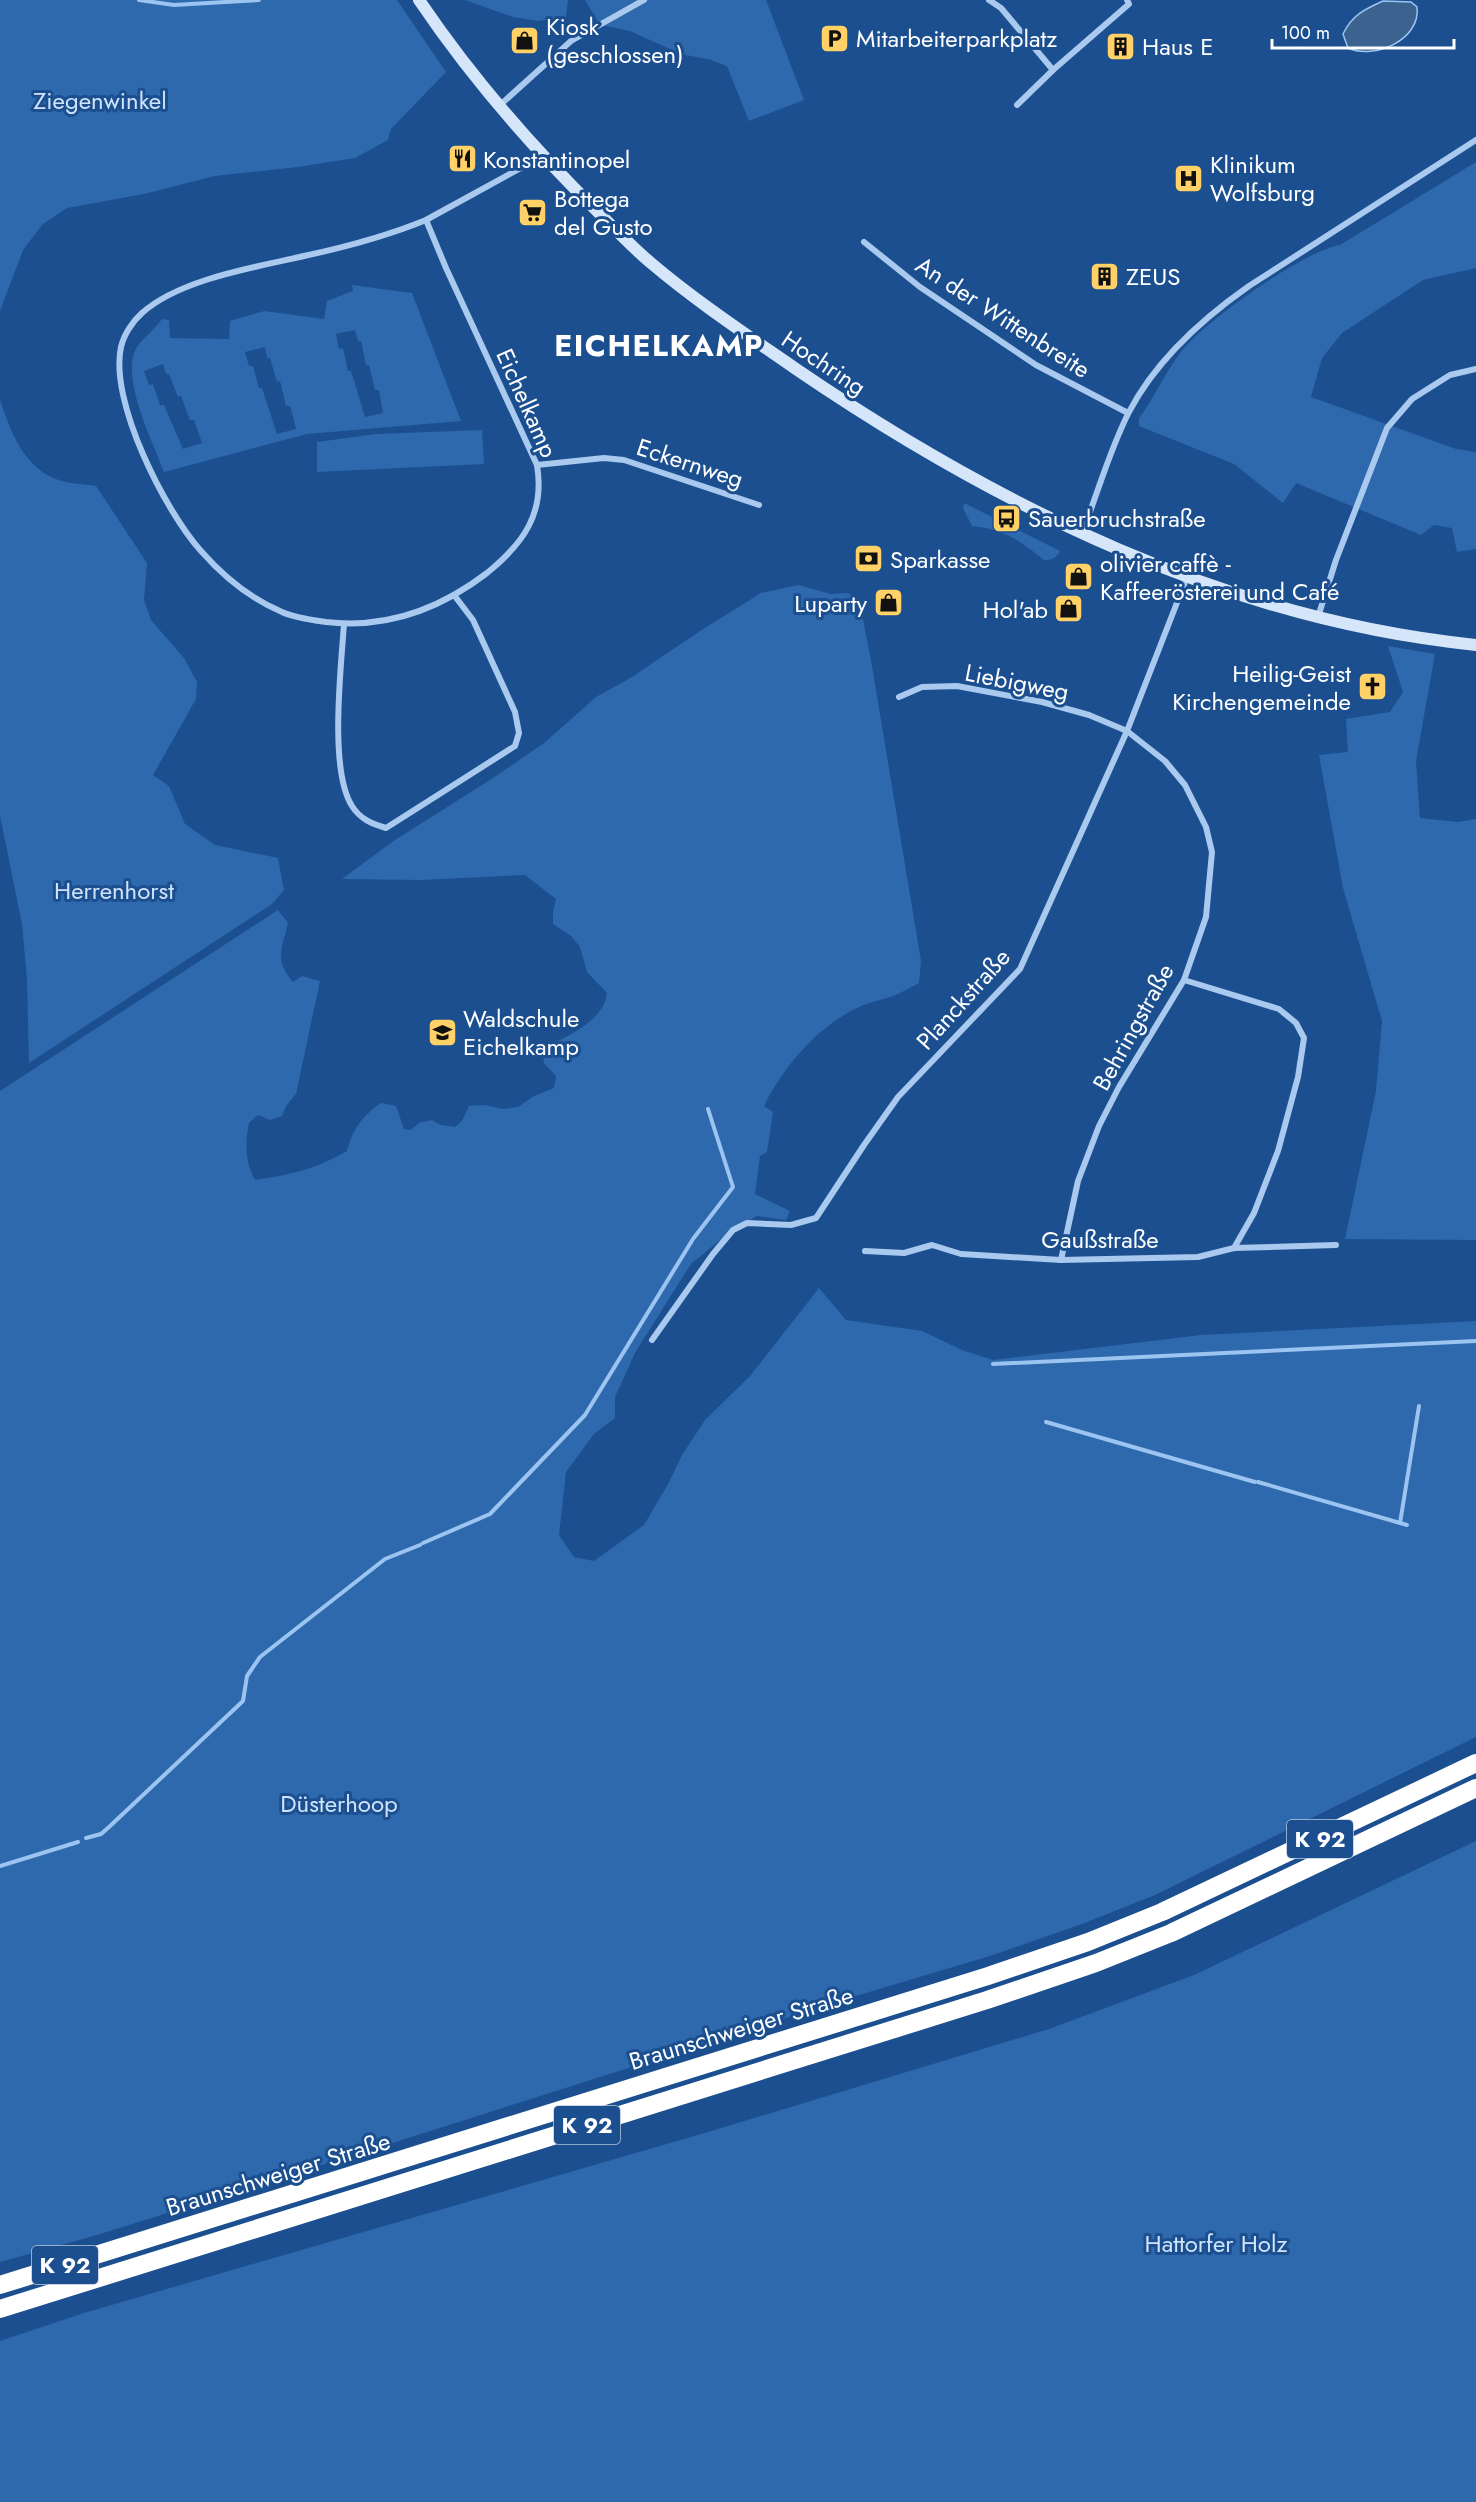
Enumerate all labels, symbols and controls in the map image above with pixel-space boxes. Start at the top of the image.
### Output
place label: Kiosk (geschlossen) [546,9,684,72]
scale bar [1272,12,1454,50]
text: 100 m [1281,20,1330,46]
place label: Mitarbeiterparkplatz [856,21,1057,56]
parking icon: Mitarbeiterparkplatz [819,22,851,54]
shop icon: Kiosk (geschlossen) [509,24,541,56]
place label: Haus E [1142,29,1213,64]
building icon: Haus E [1105,30,1137,62]
park label: Ziegenwinkel [33,83,167,118]
place label: Konstantinopel [483,142,630,177]
restaurant icon: Konstantinopel [446,143,478,175]
place label: Klinikum Wolfsburg [1210,147,1315,210]
hospital icon: Klinikum Wolfsburg [1173,162,1205,194]
place label: Bottega del Gusto [554,181,653,244]
supermarket icon: Bottega del Gusto [517,196,549,228]
street label: An der Wittenbreite [909,247,1097,387]
place label: ZEUS [1126,259,1180,294]
building icon: ZEUS [1089,260,1121,292]
street label: Hochring [775,322,873,404]
district label: EICHELKAMP [554,324,764,367]
street label: Eichelkamp [487,343,567,463]
street label: Eckernweg [632,429,748,497]
place label: Sauerbruchstraße [1028,501,1206,536]
bus stop icon: Sauerbruchstraße [991,502,1023,534]
place label: Sparkasse [890,542,990,577]
bank icon: Sparkasse [853,543,885,575]
place label: olivier caffè - Kaffeerösterei und Café [1100,546,1339,609]
shop icon: olivier caffè - Kaffeerösterei und Café [1063,561,1095,593]
place label: Luparty [794,586,867,621]
shop icon: Luparty [872,587,904,619]
place label: Hol'ab [983,592,1048,627]
shop icon: Hol'ab [1053,593,1085,625]
street label: Liebigweg [962,655,1072,709]
place label: Heilig-Geist Kirchengemeinde [1172,656,1351,719]
church icon: Heilig-Geist Kirchengemeinde [1356,671,1388,703]
park label: Herrenhorst [54,873,174,908]
street label: Planckstraße [908,940,1018,1058]
street label: Behringstraße [1084,957,1182,1097]
place label: Waldschule Eichelkamp [463,1001,579,1064]
school or university icon: Waldschule Eichelkamp [426,1016,458,1048]
street label: Gaußstraße [1041,1222,1159,1257]
park label: Düsterhoop [280,1786,398,1821]
road number: K 92 [1287,1820,1353,1858]
street label: Braunschweiger Straße [625,1977,857,2079]
road number: K 92 [554,2106,620,2144]
street label: Braunschweiger Straße [162,2123,394,2225]
park label: Hattorfer Holz [1144,2226,1288,2261]
road number: K 92 [32,2246,98,2284]

